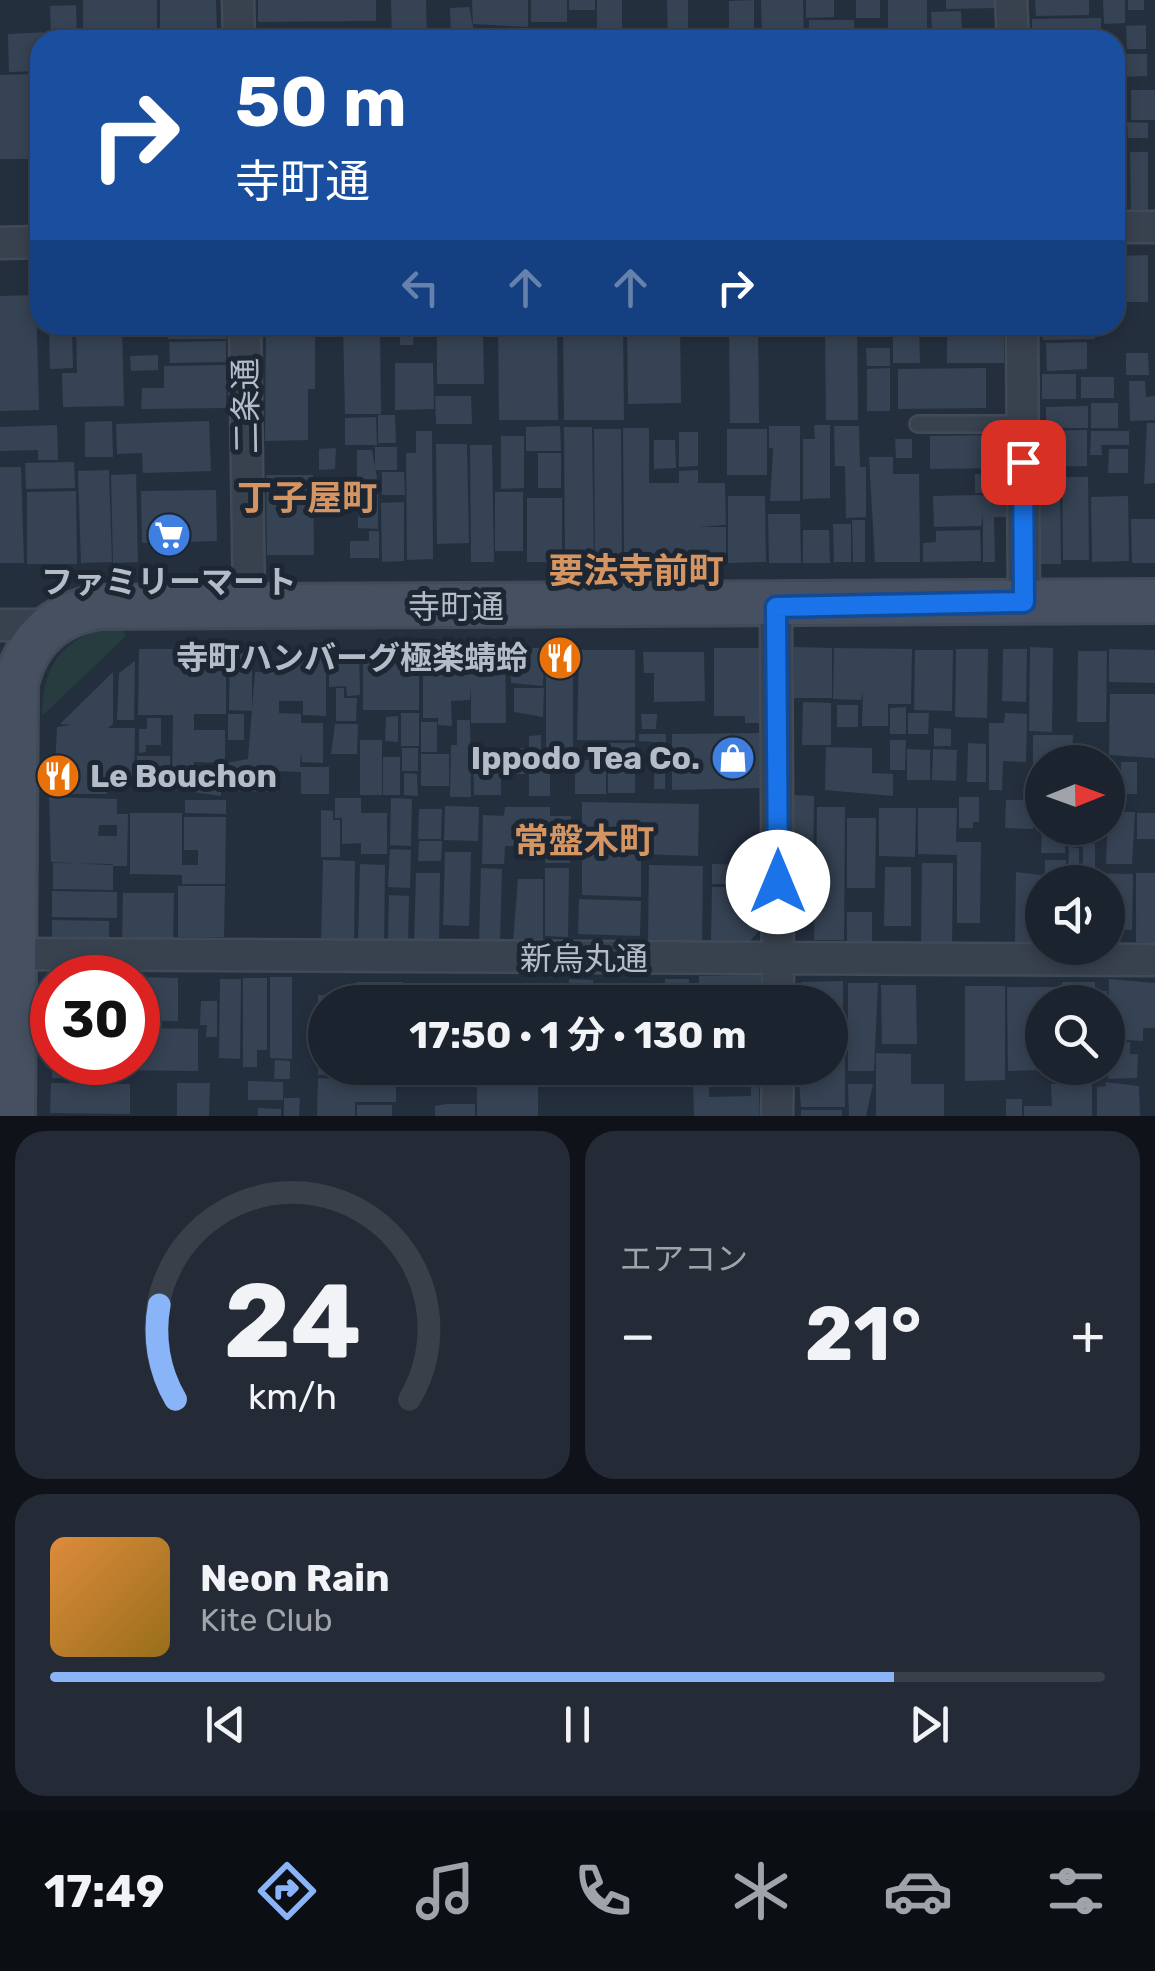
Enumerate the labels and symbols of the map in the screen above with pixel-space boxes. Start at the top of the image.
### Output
street label: 二条通 [226,358,266,454]
pin [981,420,1066,505]
district label: 丁子屋町 [237,477,377,519]
supermarket icon: ファミリーマート [146,512,192,558]
district label: 要法寺前町 [548,550,724,592]
place label: ファミリーマート [41,563,297,601]
street label: 寺町通 [408,588,504,626]
restaurant icon: 寺町ハンバーグ極楽蜻蛉 [537,635,583,681]
place label: 寺町ハンバーグ極楽蜻蛉 [176,639,528,677]
shop icon: Ippodo Tea Co. [710,735,756,781]
place label: Ippodo Tea Co. [471,739,700,777]
north arrow [1025,745,1125,845]
restaurant icon: Le Bouchon [35,753,81,799]
place label: Le Bouchon [90,757,277,795]
district label: 常盤木町 [514,820,654,862]
position arrow [726,830,830,934]
street label: 新烏丸通 [520,940,648,978]
speed limit sign: 30 [30,955,160,1085]

